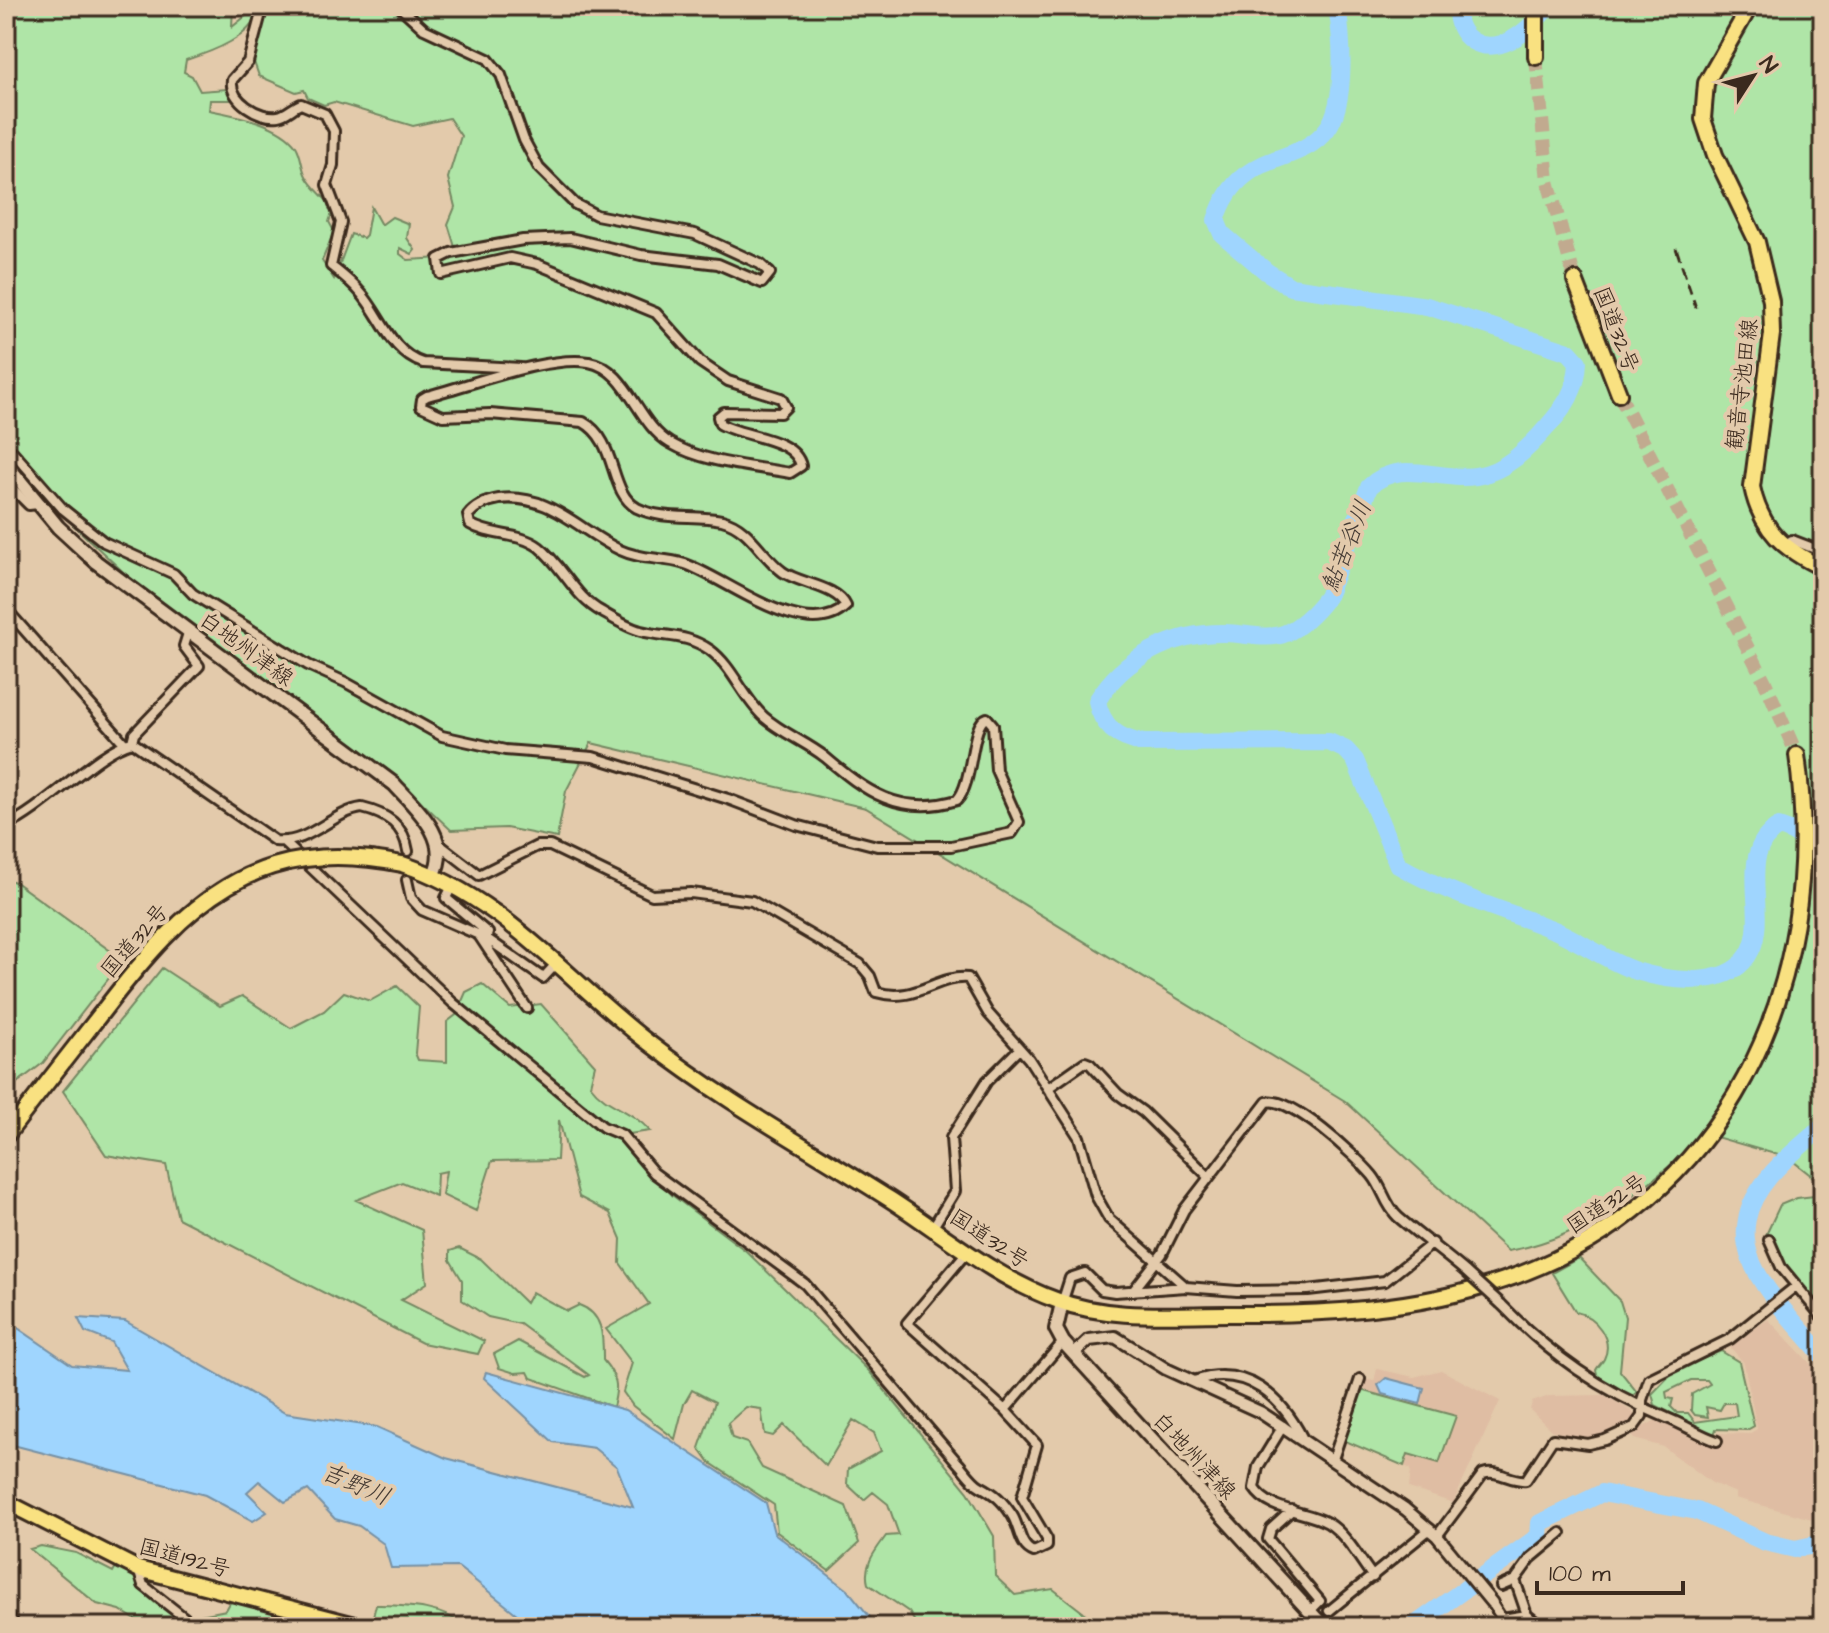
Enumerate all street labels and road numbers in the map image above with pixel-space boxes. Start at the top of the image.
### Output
street label: 国道32号 [1585,282,1646,377]
street label: 観音寺池田線 [1719,317,1766,452]
street label: 白地州津線 [193,604,300,694]
street label: 国道32号 [94,897,176,985]
street label: 国道32号 [1561,1167,1653,1242]
street label: 国道32号 [943,1202,1035,1277]
street label: 白地州津線 [1145,1405,1243,1507]
street label: 国道192号 [135,1531,234,1586]

